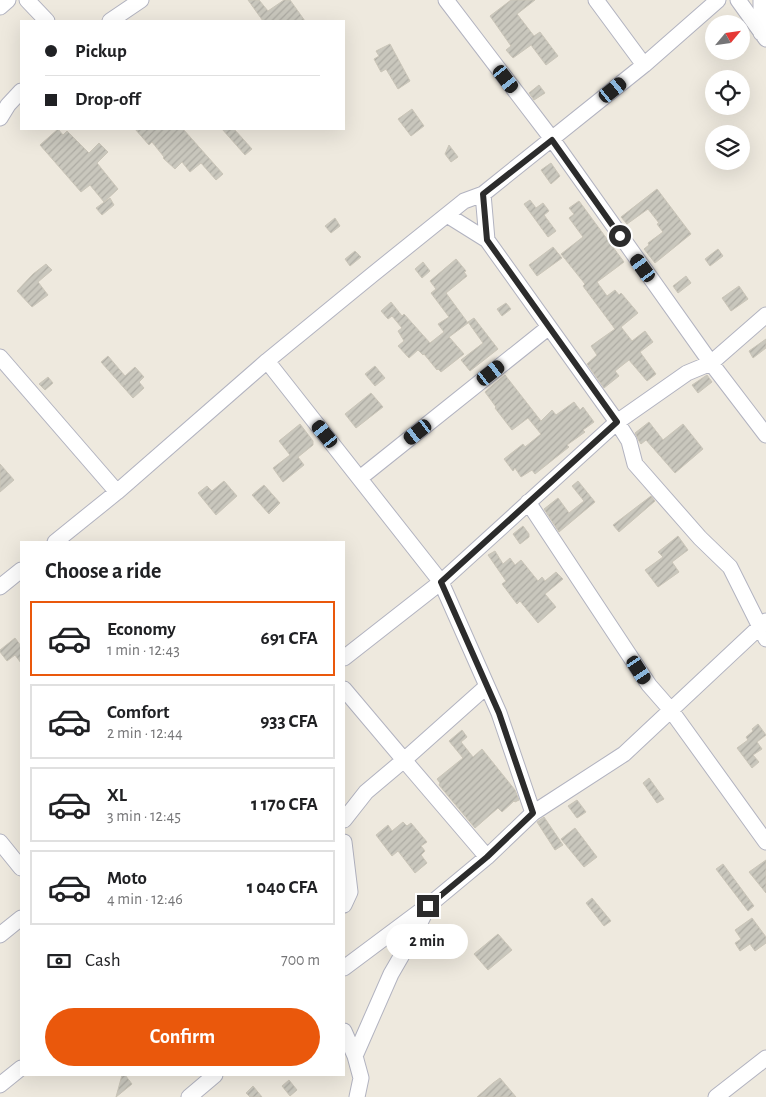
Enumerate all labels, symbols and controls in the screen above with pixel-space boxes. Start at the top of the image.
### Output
north arrow [705,15,750,60]
map controls [705,15,750,170]
text: Pickup [75,42,127,61]
car [490,63,521,95]
button: locate [705,70,750,115]
car [596,75,629,105]
text: Drop-off [75,90,140,109]
button: layers [705,125,750,170]
route start [609,225,631,247]
car [628,251,657,285]
car [474,358,507,388]
car [401,417,434,447]
car [309,418,340,450]
text: Choose a ride [45,560,161,582]
icon: car [47,616,92,661]
text: Economy [107,620,176,639]
text: 691 CFA [261,629,318,648]
text: 1 min · 12:43 [107,642,180,658]
car [624,653,653,687]
icon: car [47,699,92,744]
text: Comfort [107,703,169,722]
text: 933 CFA [260,712,318,731]
text: 2 min · 12:44 [107,725,183,741]
icon: car [47,782,92,827]
text: XL [107,786,127,805]
text: 1 170 CFA [251,795,318,814]
text: 3 min · 12:45 [107,808,181,824]
icon: car [47,865,92,910]
text: Moto [107,869,147,888]
text: 1 040 CFA [247,878,318,897]
text: 4 min · 12:46 [107,891,183,907]
route end [417,895,439,917]
callout: 2 min [387,924,469,958]
text: 2 min [409,933,445,949]
icon: cash [45,947,73,975]
text: Cash [85,951,121,970]
text: 700 m [281,952,320,968]
button: Confirm [45,1008,320,1066]

